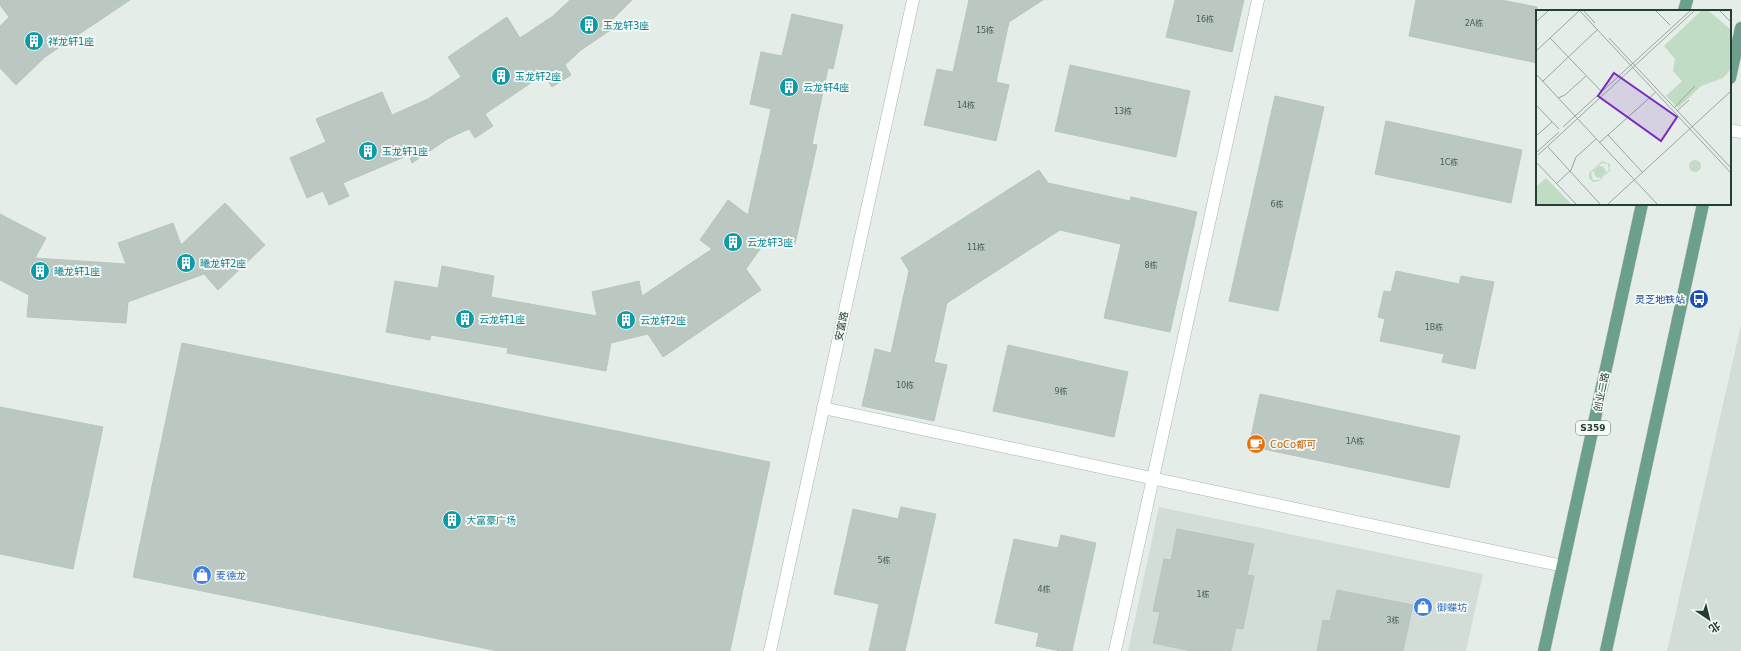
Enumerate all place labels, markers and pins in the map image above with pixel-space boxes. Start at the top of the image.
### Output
building icon: 玉龙轩3座 [578,14,600,36]
place label: 玉龙轩3座 [603,20,649,31]
building icon: 祥龙轩1座 [23,30,45,52]
place label: 祥龙轩1座 [48,36,94,47]
building icon: 玉龙轩2座 [490,65,512,87]
place label: 玉龙轩2座 [515,71,561,82]
building icon: 云龙轩4座 [778,76,800,98]
place label: 云龙轩4座 [803,82,849,93]
building icon: 玉龙轩1座 [357,140,379,162]
place label: 玉龙轩1座 [382,146,428,157]
building icon: 云龙轩3座 [722,231,744,253]
place label: 云龙轩3座 [747,237,793,248]
building icon: 曦龙轩2座 [175,252,197,274]
place label: 曦龙轩2座 [200,258,246,269]
building icon: 曦龙轩1座 [29,260,51,282]
place label: 曦龙轩1座 [54,266,100,277]
bus stop icon: 灵芝地铁站 [1688,288,1710,310]
place label: 灵芝地铁站 [1635,294,1685,305]
building icon: 云龙轩1座 [454,308,476,330]
building icon: 云龙轩2座 [615,309,637,331]
place label: 云龙轩1座 [479,314,525,325]
place label: 云龙轩2座 [640,315,686,326]
cafe icon: CoCo都可 [1245,433,1267,455]
place label: CoCo都可 [1270,439,1316,450]
building icon: 大富豪广场 [441,509,463,531]
place label: 大富豪广场 [466,515,516,526]
shop icon: 麦德龙 [191,564,213,586]
place label: 麦德龙 [216,570,246,581]
shop icon: 御蝶坊 [1412,596,1434,618]
place label: 御蝶坊 [1437,602,1467,613]

